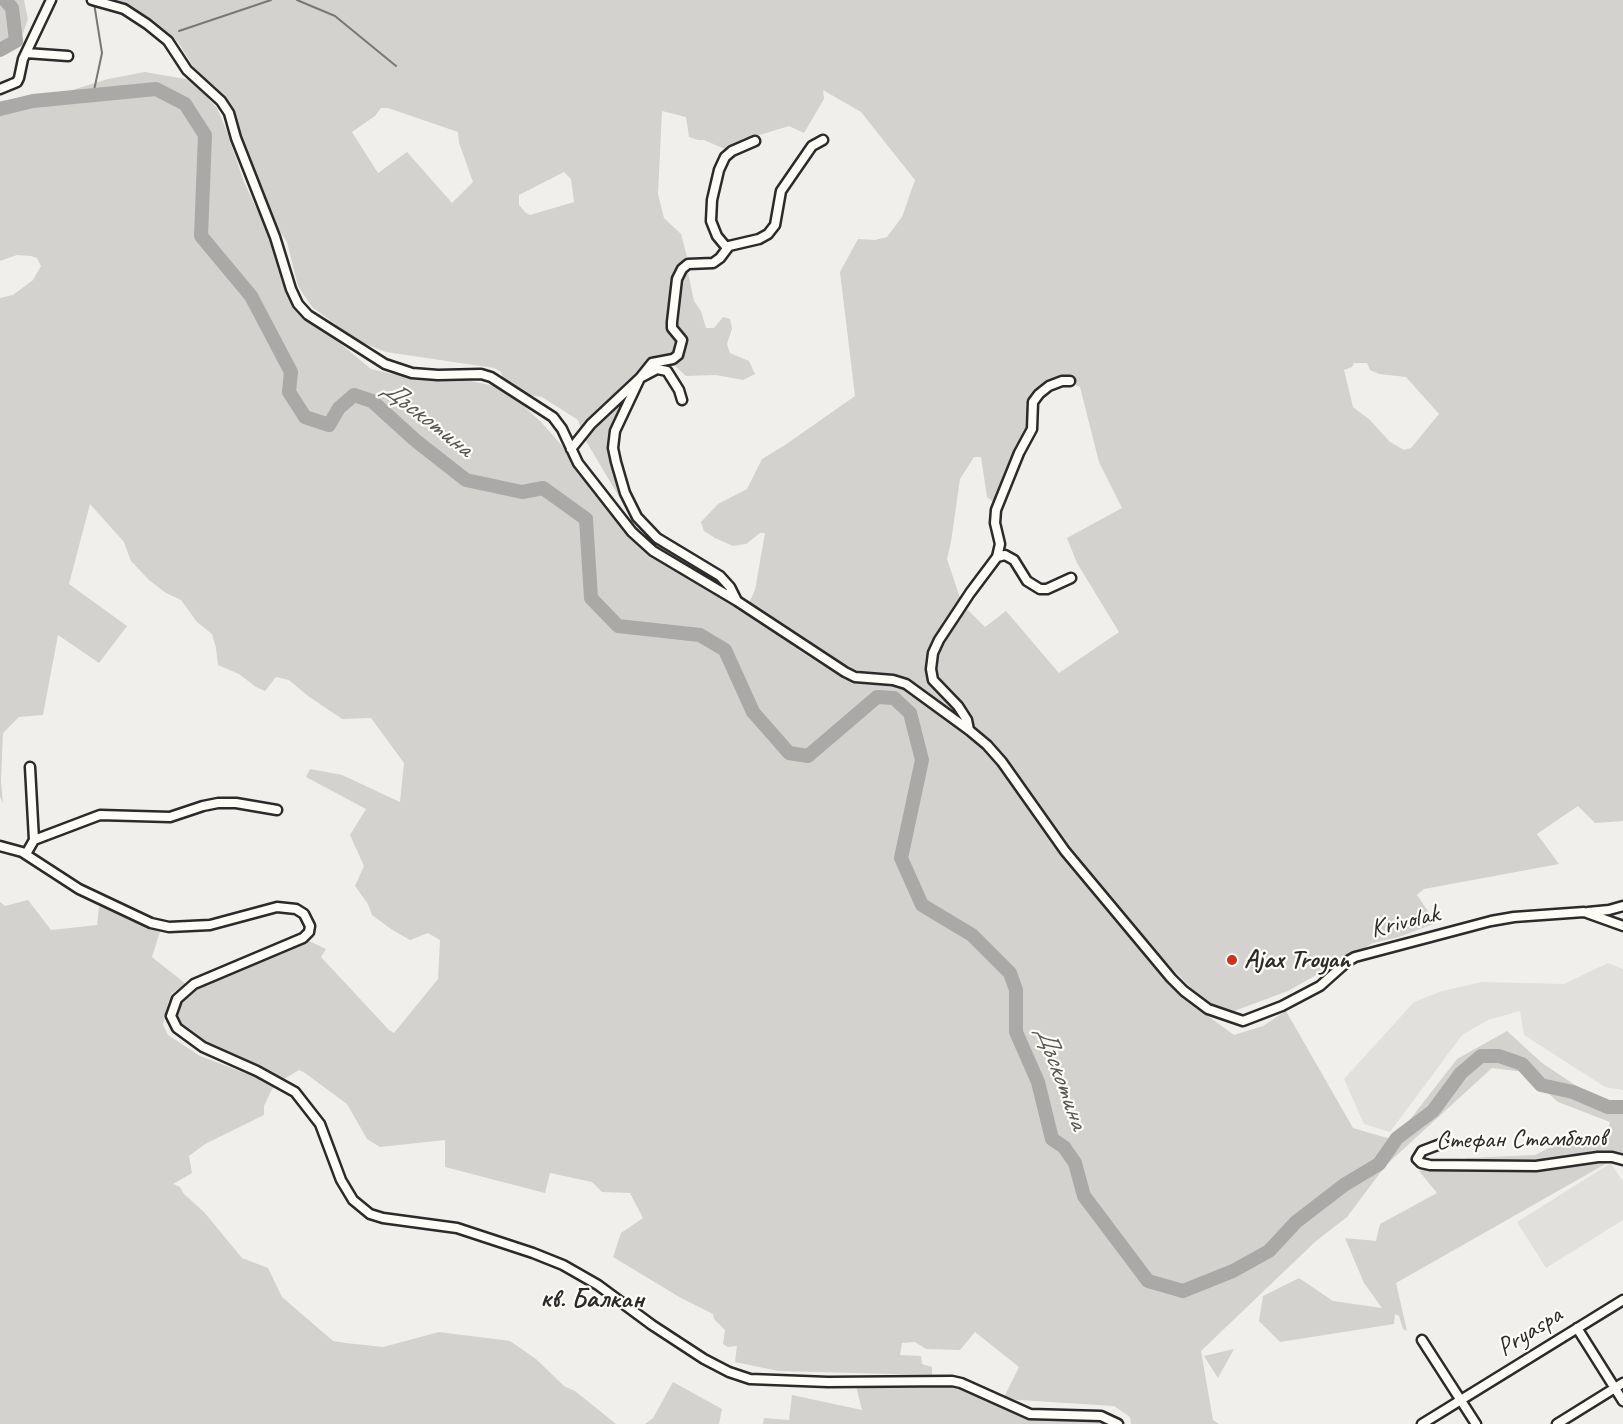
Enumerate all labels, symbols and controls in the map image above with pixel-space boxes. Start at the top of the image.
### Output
water label: Дъскотина [375,373,479,465]
street label: Krivolak [1367,898,1443,946]
place label: Ajax Troyan [1244,944,1350,976]
marker: Ajax Troyan [1225,953,1239,967]
water label: Дъскотина [1028,1022,1094,1134]
street label: Стефан Стамболов [1436,1123,1606,1157]
district label: кв. Балкан [540,1284,644,1316]
street label: Pryaspa [1492,1300,1568,1364]

